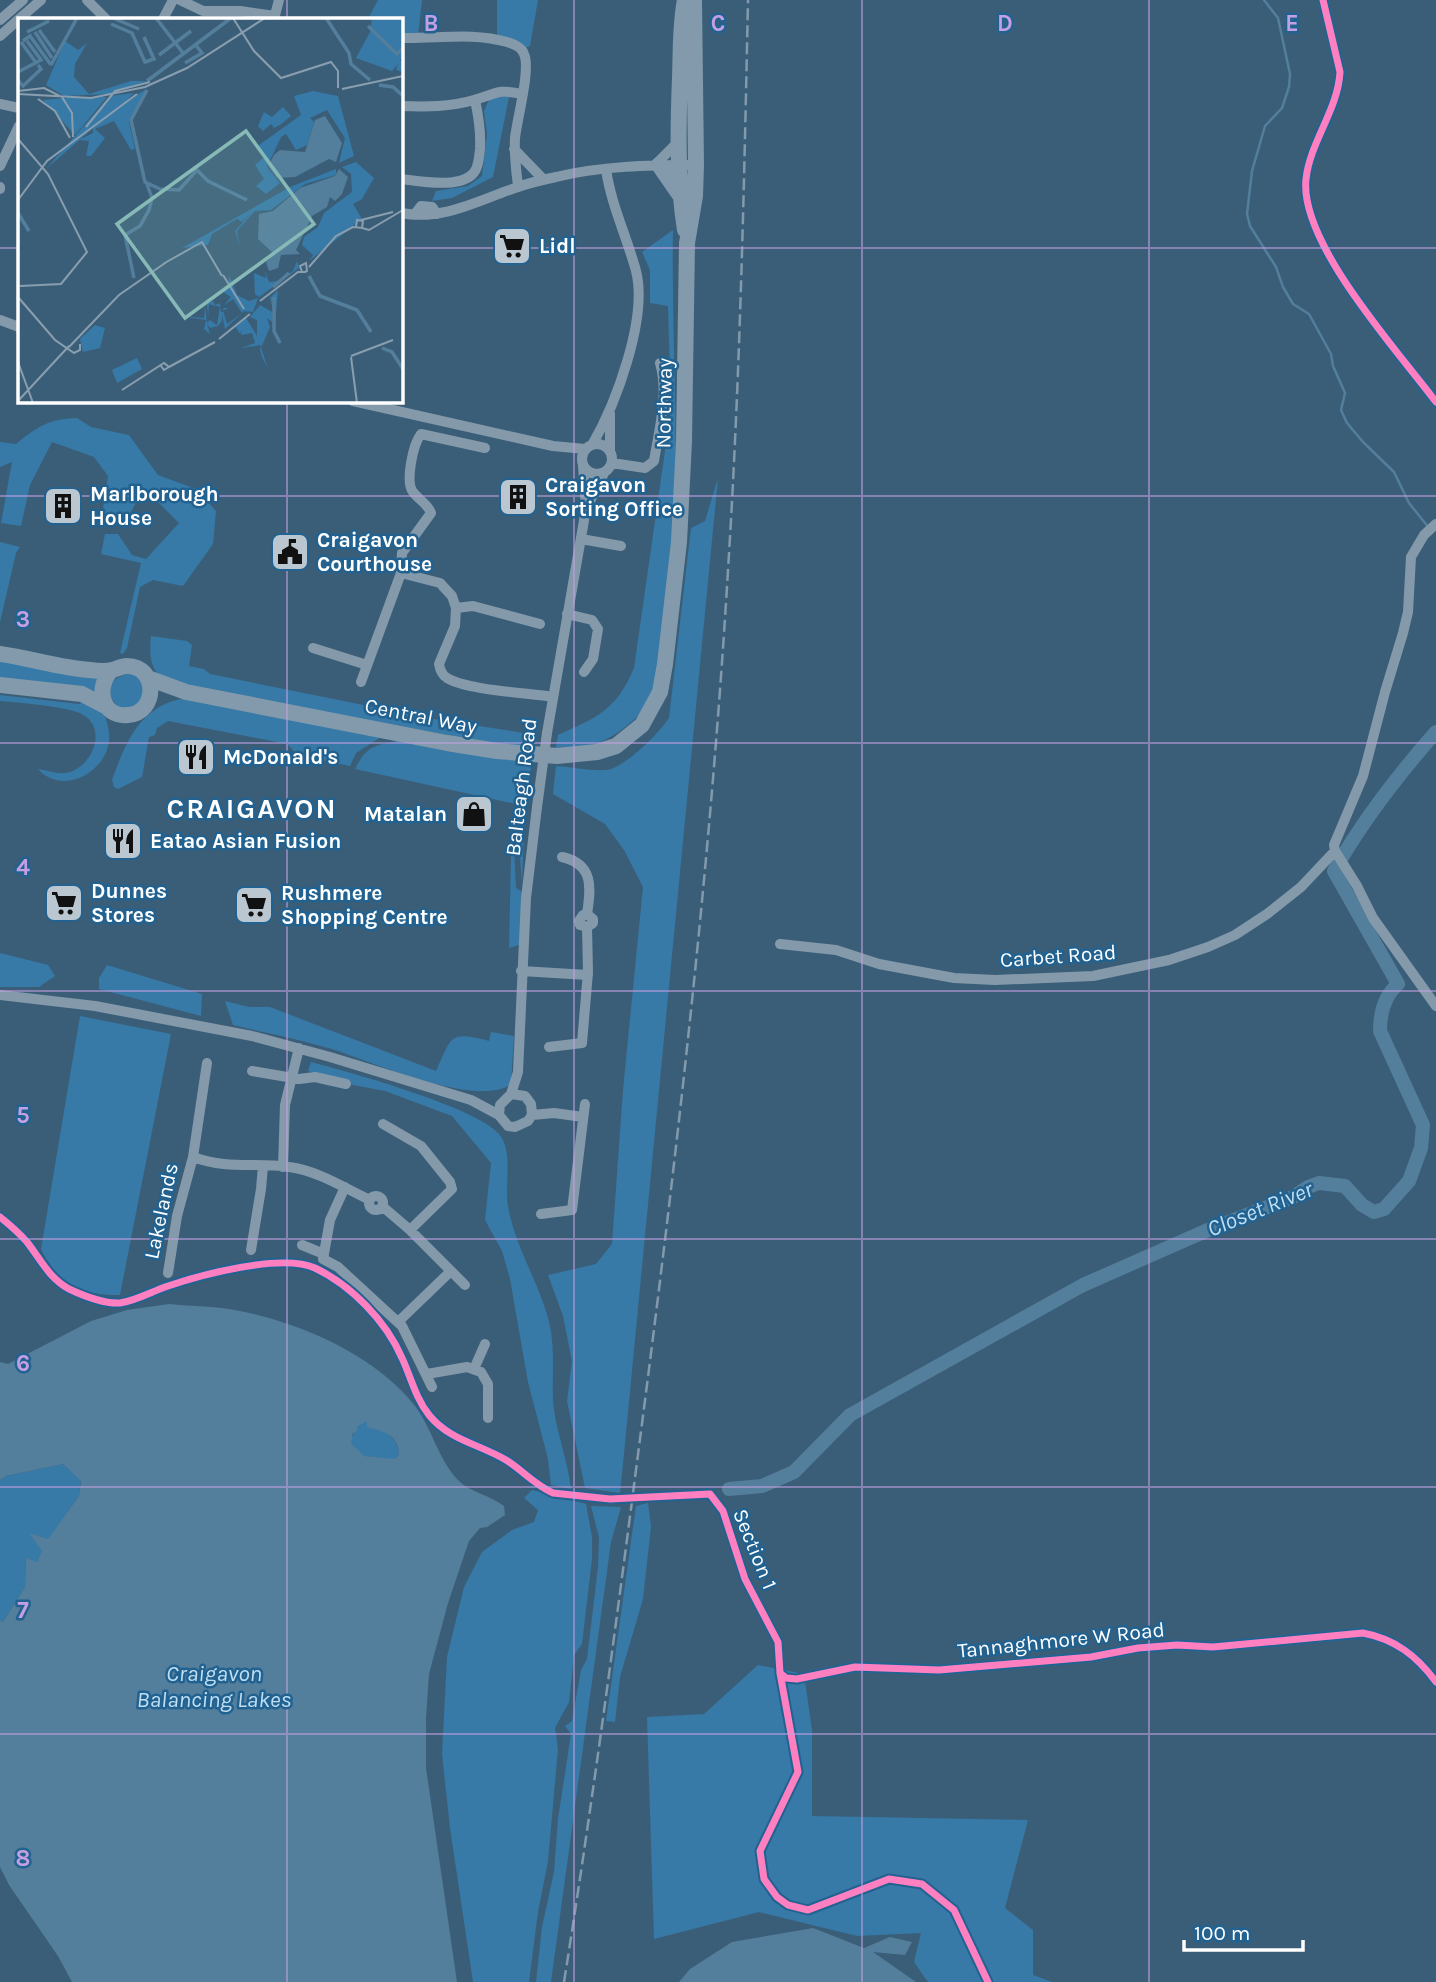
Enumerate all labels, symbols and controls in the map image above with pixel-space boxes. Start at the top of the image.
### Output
text: B [424,10,438,37]
text: C [711,10,725,37]
text: D [997,10,1013,37]
text: E [1285,10,1299,37]
inset map [18,18,402,402]
supermarket icon: Lidl [491,225,533,267]
place label: Lidl [539,234,576,258]
street label: Northway [651,357,677,448]
place label: Craigavon Sorting Office [545,473,683,521]
building icon: Craigavon Sorting Office [497,476,539,518]
place label: Marlborough House [90,482,219,530]
building icon: Marlborough House [42,485,84,527]
place label: Craigavon Courthouse [317,528,432,576]
public building icon: Craigavon Courthouse [269,531,311,573]
text: 3 [16,606,30,633]
street label: Central Way [363,693,479,739]
street label: Balteagh Road [501,717,541,857]
restaurant icon: McDonald's [175,736,217,778]
place label: McDonald's [223,745,338,769]
district label: CRAIGAVON [167,792,337,825]
shop icon: Matalan [453,793,495,835]
place label: Matalan [364,802,447,826]
restaurant icon: Eatao Asian Fusion [102,820,144,862]
place label: Eatao Asian Fusion [150,829,341,853]
text: 4 [16,854,30,881]
place label: Dunnes Stores [91,879,167,927]
place label: Rushmere Shopping Centre [281,881,448,929]
supermarket icon: Dunnes Stores [43,882,85,924]
supermarket icon: Rushmere Shopping Centre [233,884,275,926]
street label: Carbet Road [999,940,1117,972]
text: 5 [16,1102,30,1129]
street label: Lakelands [139,1161,183,1261]
water label: Closet River [1203,1175,1318,1242]
text: 6 [16,1350,30,1377]
street label: Section 1 [728,1505,782,1593]
text: 7 [17,1597,29,1624]
street label: Tannaghmore W Road [956,1617,1166,1663]
water label: Craigavon Balancing Lakes [137,1660,292,1713]
text: 8 [16,1845,30,1872]
scale bar [1184,1909,1303,1953]
text: 100 m [1194,1921,1251,1945]

